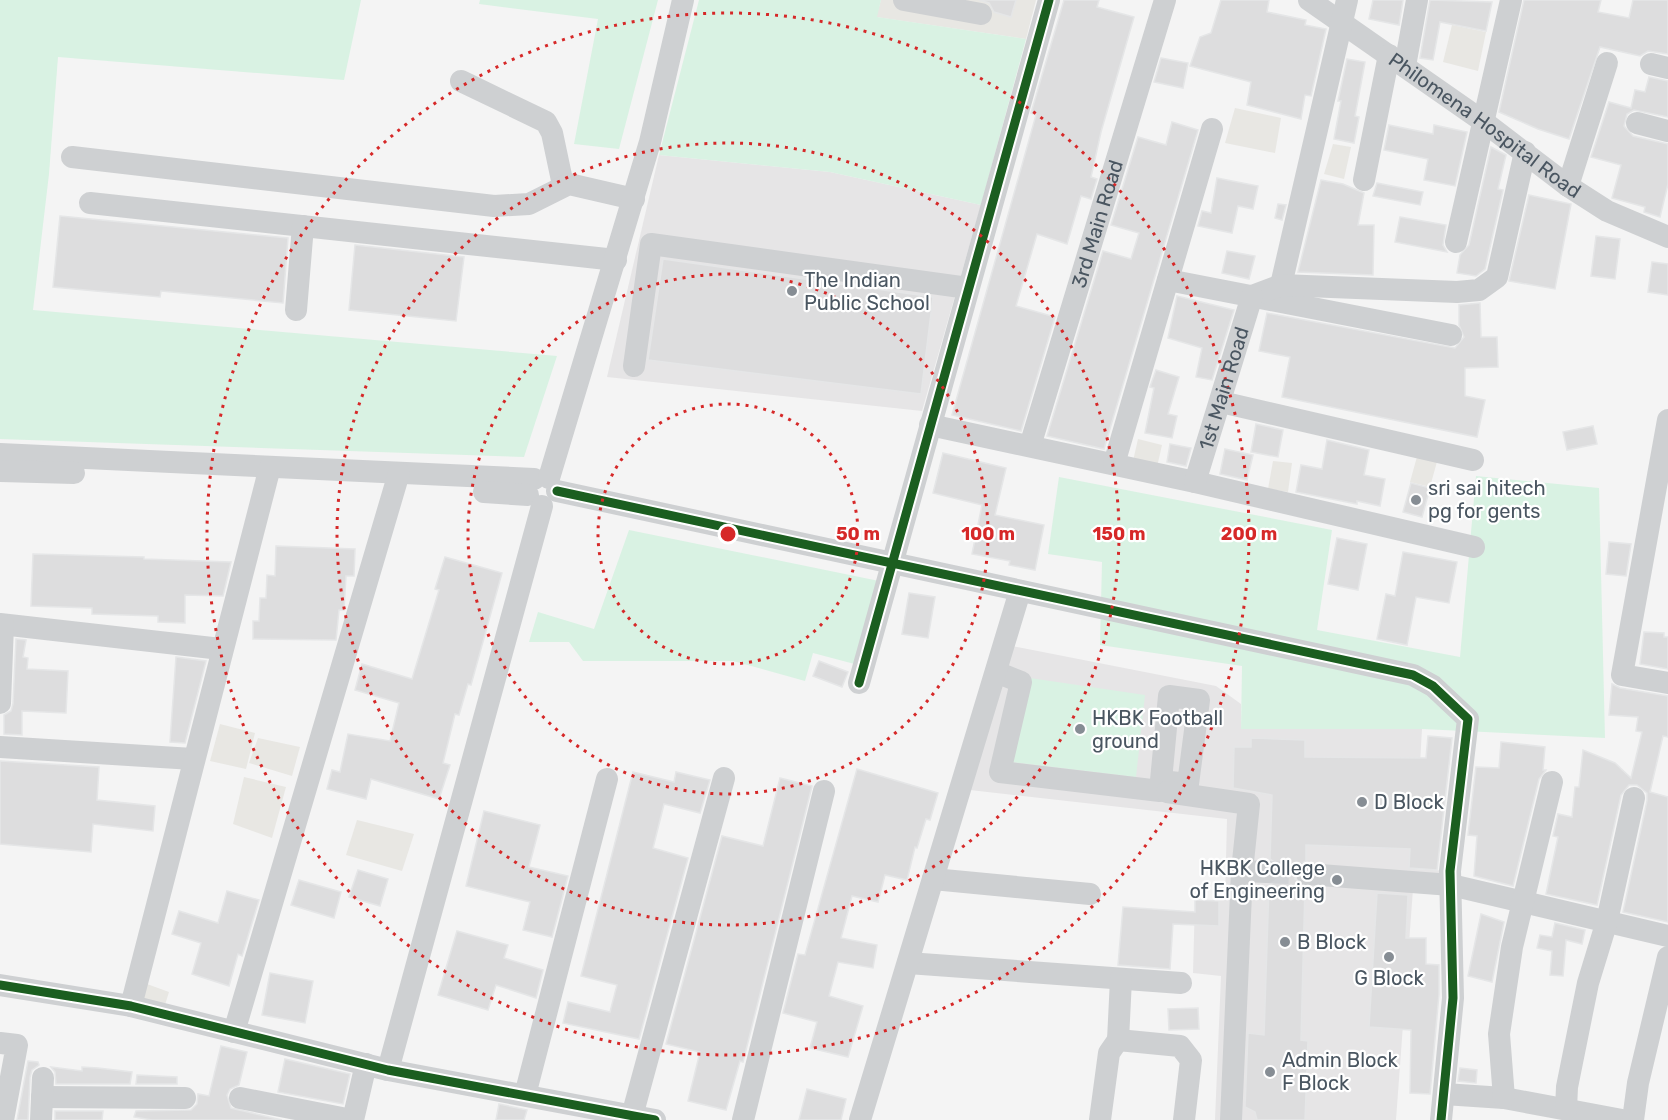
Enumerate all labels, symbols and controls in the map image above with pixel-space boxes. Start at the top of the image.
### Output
street label: Philomena Hospital Road [1384,47,1586,203]
street label: 3rd Main Road [1067,157,1128,291]
place label: The Indian Public School [804,268,930,315]
marker: The Indian Public School [785,284,799,298]
street label: 1st Main Road [1194,324,1254,453]
place label: sri sai hitech pg for gents [1428,476,1546,523]
marker: sri sai hitech pg for gents [1409,493,1423,507]
text: 50 m [836,523,880,545]
text: 100 m [961,523,1015,545]
text: 150 m [1092,523,1146,545]
text: 200 m [1221,523,1277,545]
centre of rings [718,524,738,544]
place label: HKBK Football ground [1092,706,1223,753]
marker: HKBK Football ground [1073,722,1087,736]
place label: D Block [1374,790,1444,814]
marker: D Block [1355,795,1369,809]
place label: HKBK College of Engineering [1189,856,1325,903]
marker: HKBK College of Engineering [1330,873,1344,887]
place label: B Block [1297,930,1367,954]
marker: B Block [1278,935,1292,949]
marker: G Block [1382,950,1396,964]
place label: G Block [1354,966,1424,990]
place label: Admin Block F Block [1282,1048,1399,1095]
marker: Admin Block F Block [1263,1065,1277,1079]

